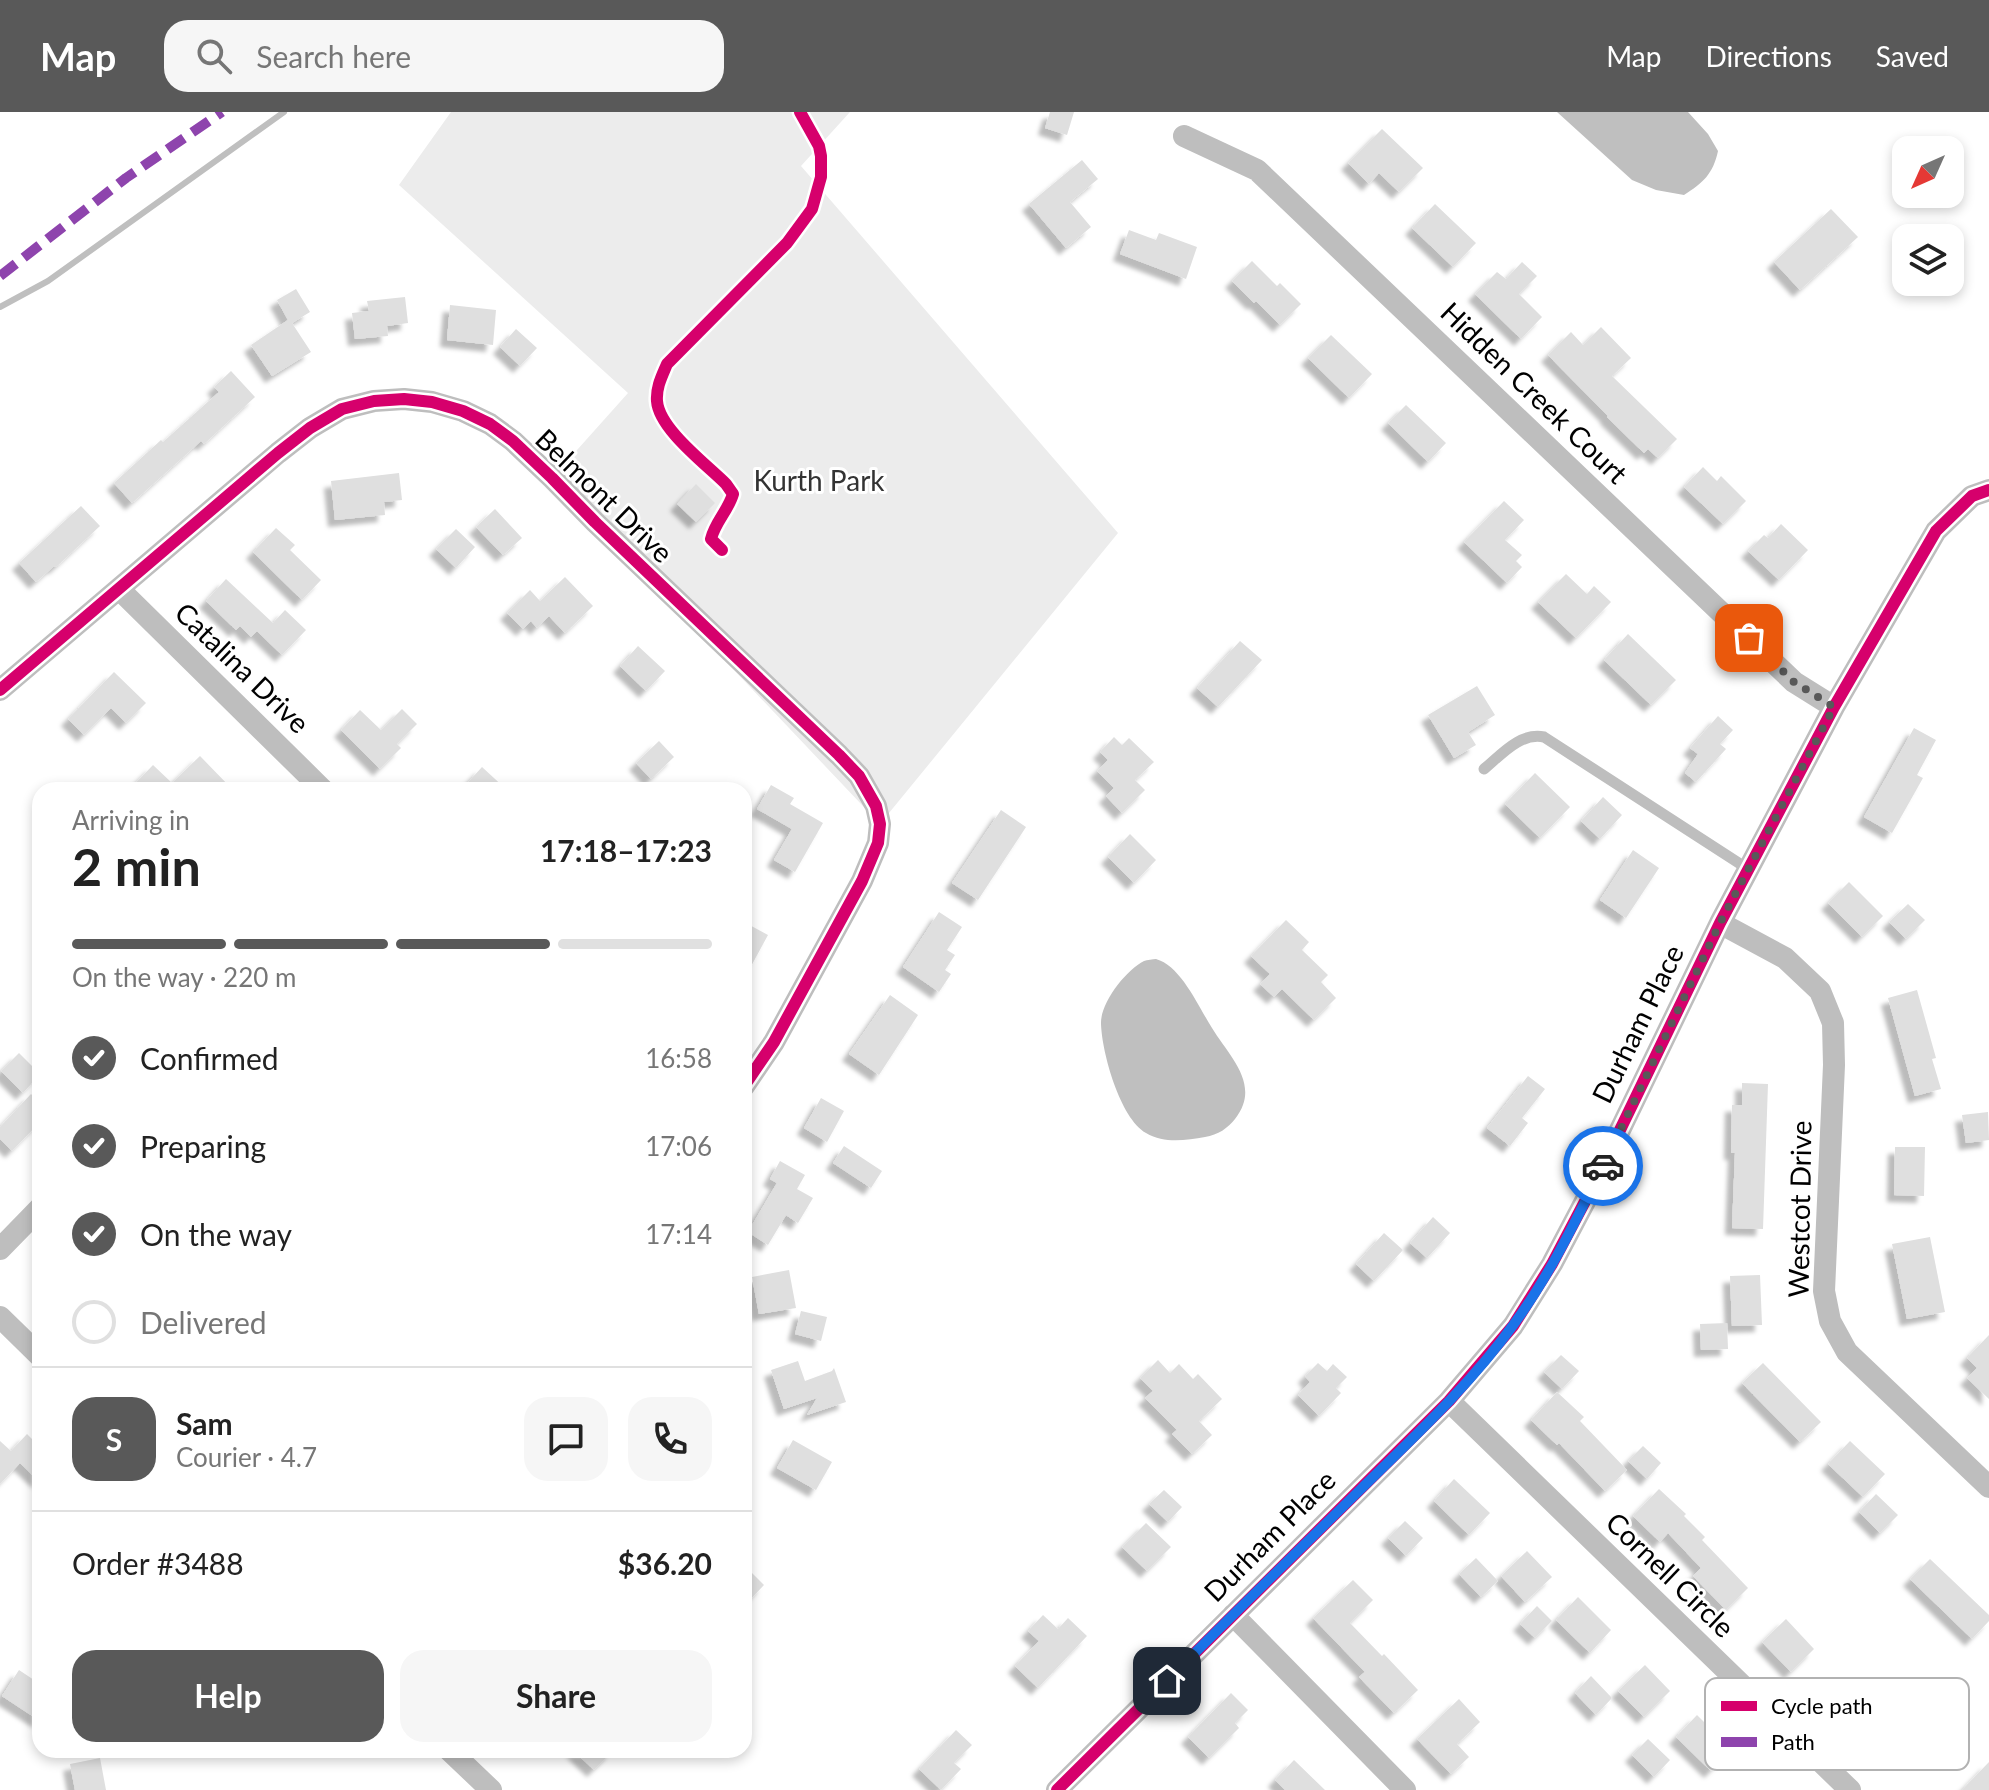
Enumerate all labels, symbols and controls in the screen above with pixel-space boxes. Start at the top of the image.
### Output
search box [164,20,724,92]
text: Map [40,33,116,79]
icon: search [192,34,236,78]
text: Search here [256,38,411,74]
text: Map [1606,39,1661,73]
text: Directions [1705,39,1832,73]
text: Saved [1876,39,1949,73]
north arrow [1892,136,1964,208]
map controls [1892,136,1964,296]
button: layers [1892,224,1964,296]
street label: Hidden Creek Court [1434,295,1635,490]
street label: Belmont Drive [529,421,680,569]
park label: Kurth Park [753,463,885,497]
street label: Catalina Drive [169,595,317,740]
pin [1715,604,1783,672]
icon: bag [1727,616,1771,660]
text: Arriving in [72,804,190,836]
text: 17:18–17:23 [540,832,712,868]
text: 2 min [72,835,201,897]
street label: Durham Place [1584,939,1690,1108]
text: On the way · 220 m [72,961,296,993]
icon: check [72,1036,116,1080]
text: Confirmed [140,1040,279,1076]
text: 16:58 [645,1042,712,1074]
street label: Westcot Drive [1780,1120,1818,1298]
icon: check [72,1124,116,1168]
courier [1563,1126,1643,1206]
text: Preparing [140,1128,266,1164]
text: 17:06 [645,1130,712,1162]
icon: car [1581,1144,1625,1188]
icon: check [72,1212,116,1256]
text: On the way [140,1216,292,1252]
text: 17:14 [645,1218,712,1250]
text: Delivered [140,1304,267,1340]
button: chat [524,1397,608,1481]
button: phone [628,1397,712,1481]
text: Sam [176,1405,233,1441]
text: S [106,1421,122,1457]
text: Courier · 4.7 [176,1441,317,1473]
street label: Durham Place [1197,1463,1342,1608]
street label: Cornell Circle [1600,1505,1742,1644]
text: Order #3488 [72,1545,244,1581]
text: $36.20 [618,1545,712,1581]
pin [1133,1647,1201,1715]
button: Help [72,1650,384,1742]
button: Share [400,1650,712,1742]
icon: home [1145,1659,1189,1703]
legend [1705,1678,1969,1770]
text: Cycle path [1771,1692,1873,1719]
text: Path [1771,1728,1815,1755]

